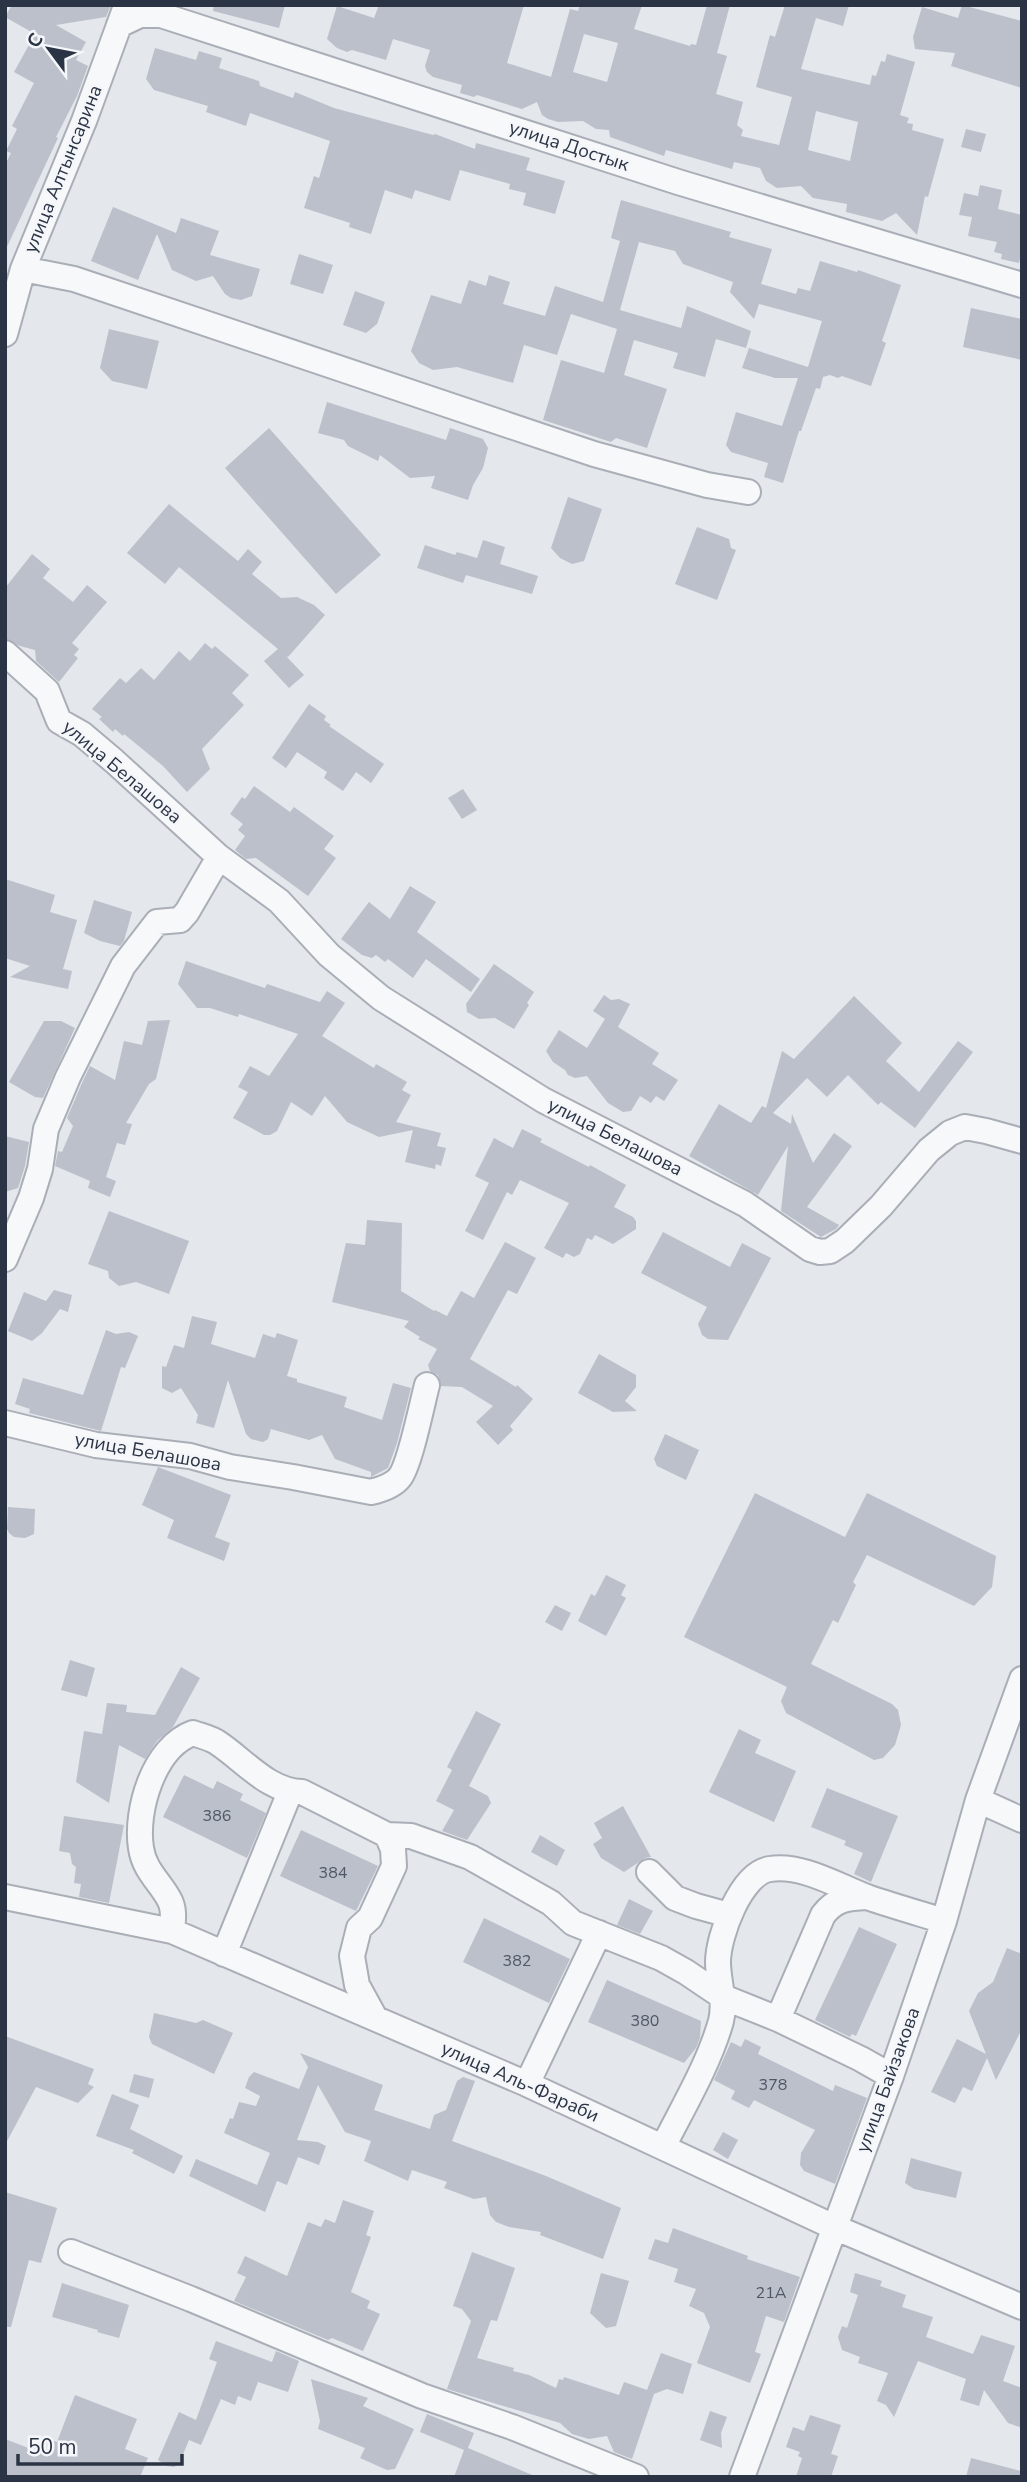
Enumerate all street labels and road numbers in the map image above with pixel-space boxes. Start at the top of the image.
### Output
street label: улица Алтынсарина [17,81,109,257]
street label: улица Достык [506,114,632,178]
street label: улица Белашова [57,714,187,830]
street label: улица Белашова [543,1092,687,1182]
street label: улица Белашова [73,1426,223,1478]
street label: улица Байзакова [850,2004,926,2156]
street label: улица Аль-Фараби [437,2035,603,2129]

